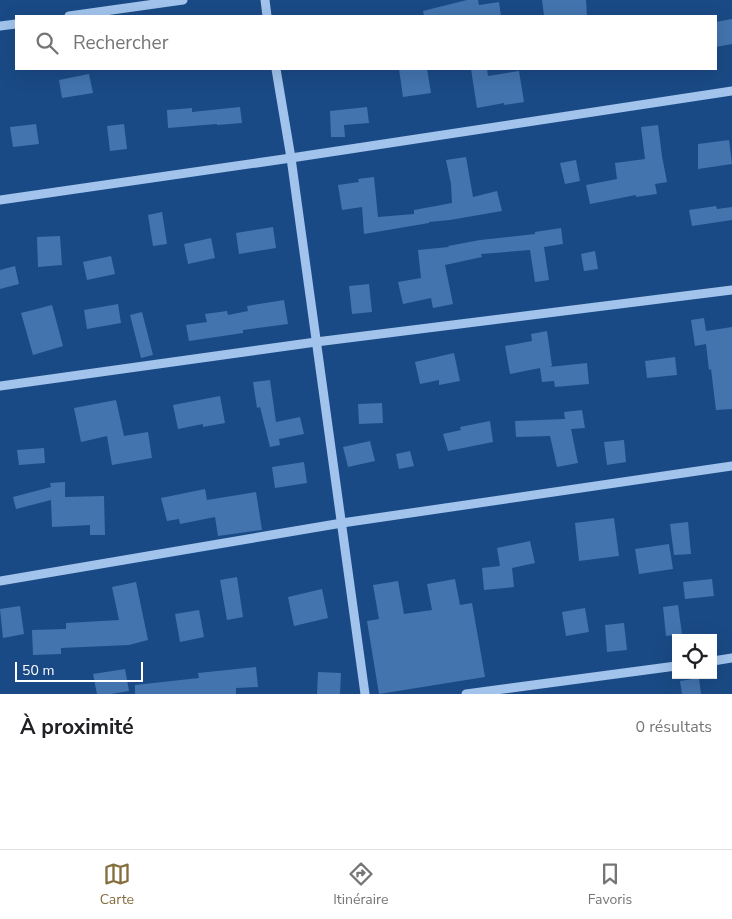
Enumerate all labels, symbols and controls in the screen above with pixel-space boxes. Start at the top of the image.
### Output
search box [15,15,717,70]
icon: search [33,29,61,57]
text: Rechercher [73,30,168,56]
map controls [672,634,717,679]
button: locate [672,634,717,679]
scale bar [15,659,142,682]
text: 50 m [22,661,54,680]
text: À proximité [20,713,134,741]
text: 0 résultats [636,716,712,738]
tab: Carte [100,860,134,909]
tab: Itinéraire [333,860,388,909]
tab: Favoris [588,860,632,909]

